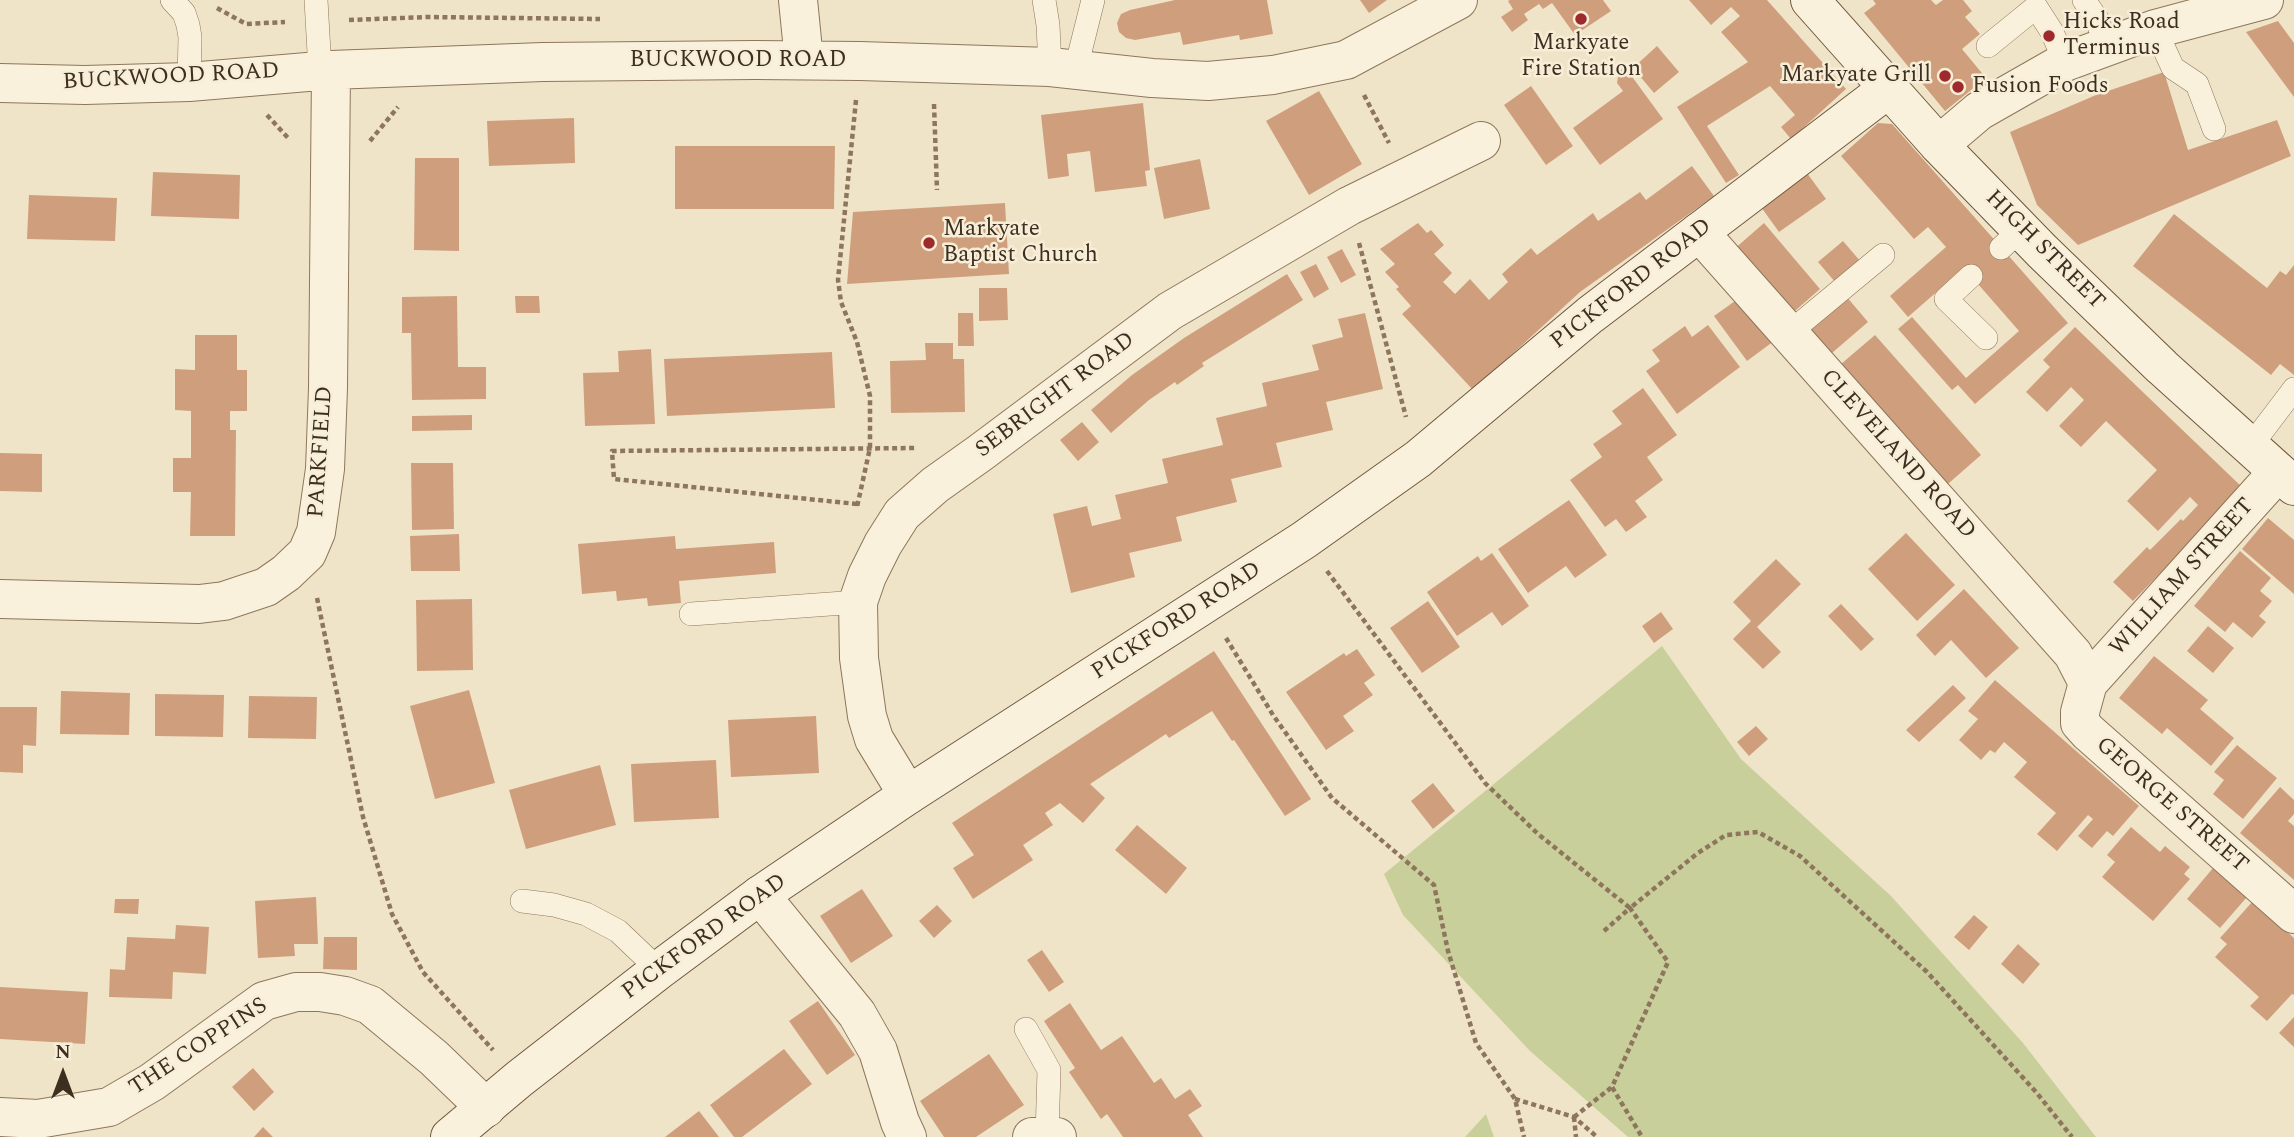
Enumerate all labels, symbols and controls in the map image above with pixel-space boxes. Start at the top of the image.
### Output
place label: Hicks Road Terminus [2063,9,2180,63]
marker: Markyate Fire Station [1573,11,1589,27]
marker: Hicks Road Terminus [2041,28,2057,44]
place label: Markyate Fire Station [1521,30,1641,84]
street label: BUCKWOOD ROAD [629,47,847,75]
street label: BUCKWOOD ROAD [62,59,280,97]
place label: Markyate Grill [1781,62,1931,90]
marker: Markyate Grill [1937,68,1953,84]
place label: Fusion Foods [1972,73,2109,101]
marker: Fusion Foods [1950,79,1966,95]
street label: HIGH STREET [1978,185,2110,317]
street label: PICKFORD ROAD [1546,214,1718,356]
place label: Markyate Baptist Church [943,216,1098,270]
marker: Markyate Baptist Church [921,235,937,251]
street label: SEBRIGHT ROAD [971,327,1141,465]
street label: CLEVELAND ROAD [1813,364,1981,546]
street label: PARKFIELD [304,385,340,519]
street label: WILLIAM STREET [2105,493,2261,663]
street label: PICKFORD ROAD [1087,557,1267,687]
street label: GEORGE STREET [2089,732,2253,880]
street label: PICKFORD ROAD [617,869,793,1007]
street label: THE COPPINS [125,993,273,1103]
text: N [55,1038,71,1067]
north arrow [28,1039,98,1109]

